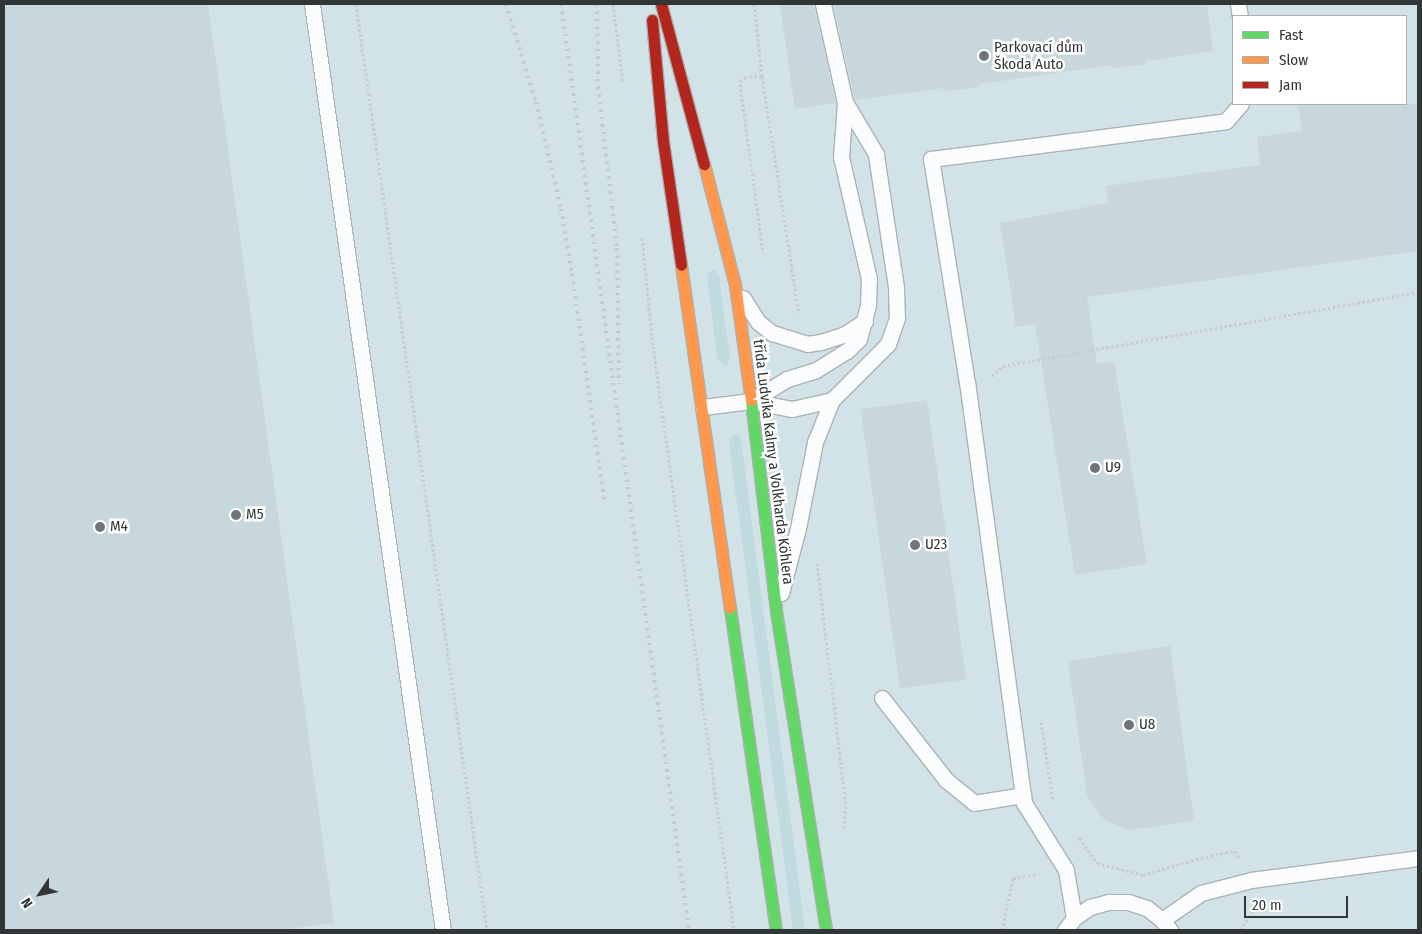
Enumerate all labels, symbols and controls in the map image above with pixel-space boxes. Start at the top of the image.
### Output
legend [1232,15,1407,105]
text: Fast [1279,26,1303,44]
place label: Parkovací dům Škoda Auto [994,38,1083,73]
marker: Parkovací dům Škoda Auto [978,50,990,62]
text: Slow [1279,51,1308,69]
text: Jam [1279,76,1302,94]
street label: třída Ludvíka Kalmy a Volkharda Köhlera [749,338,797,586]
place label: U9 [1105,459,1121,477]
marker: U9 [1089,462,1101,474]
place label: M5 [246,506,264,524]
marker: M5 [230,509,242,521]
place label: M4 [110,518,128,536]
marker: M4 [94,521,106,533]
place label: U23 [925,536,947,554]
marker: U23 [909,539,921,551]
place label: U8 [1139,716,1155,734]
marker: U8 [1123,719,1135,731]
north arrow [15,869,65,919]
scale bar [1247,886,1351,918]
text: N [18,894,37,911]
text: 20 m [1252,896,1282,914]

